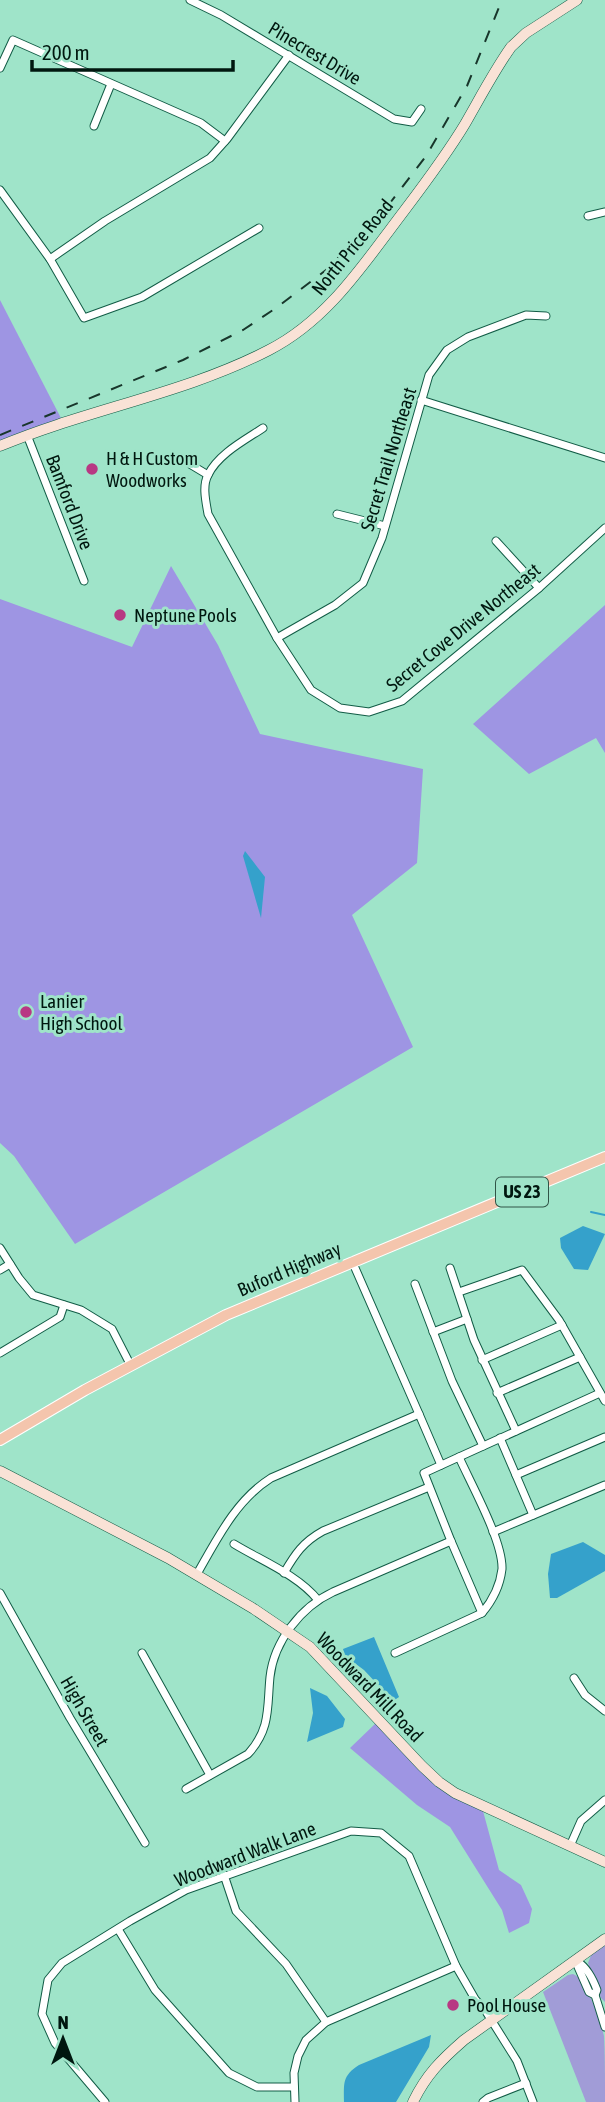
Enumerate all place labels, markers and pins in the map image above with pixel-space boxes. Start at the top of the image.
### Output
place label: H & H Custom Woodworks [106,447,198,491]
marker: H & H Custom Woodworks [84,461,100,477]
place label: Neptune Pools [134,604,237,626]
marker: Neptune Pools [112,607,128,623]
place label: Lanier High School [40,990,123,1034]
marker: Lanier High School [18,1004,34,1020]
place label: Pool House [467,1994,546,2016]
marker: Pool House [445,1997,461,2013]

